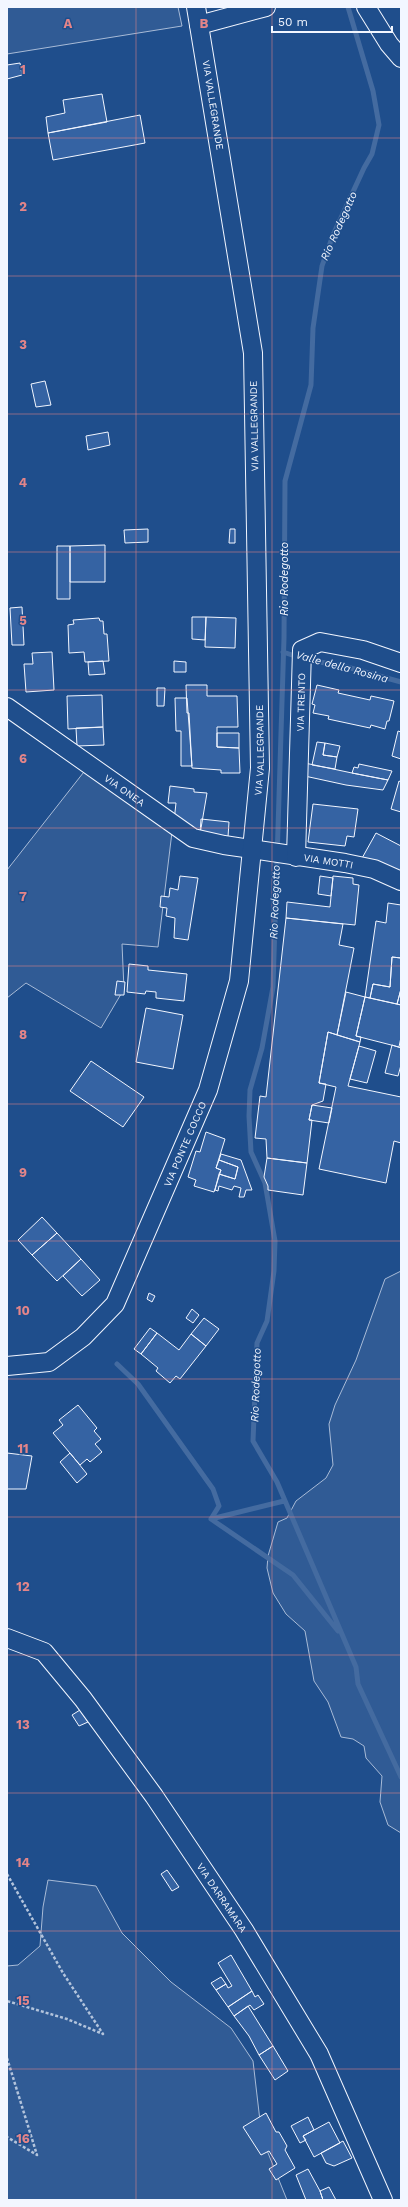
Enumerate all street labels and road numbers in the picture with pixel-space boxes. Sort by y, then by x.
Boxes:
street label: VIA VALLEGRANDE [200,59,226,151]
street label: VIA VALLEGRANDE [248,381,260,471]
street label: VIA TRENTO [294,673,307,731]
street label: VIA VALLEGRANDE [252,705,266,796]
street label: VIA ONEA [102,772,147,808]
street label: VIA MOTTI [303,851,354,870]
street label: VIA PONTE COCCO [161,1100,208,1188]
street label: VIA DARRAMARA [195,1861,249,1934]

